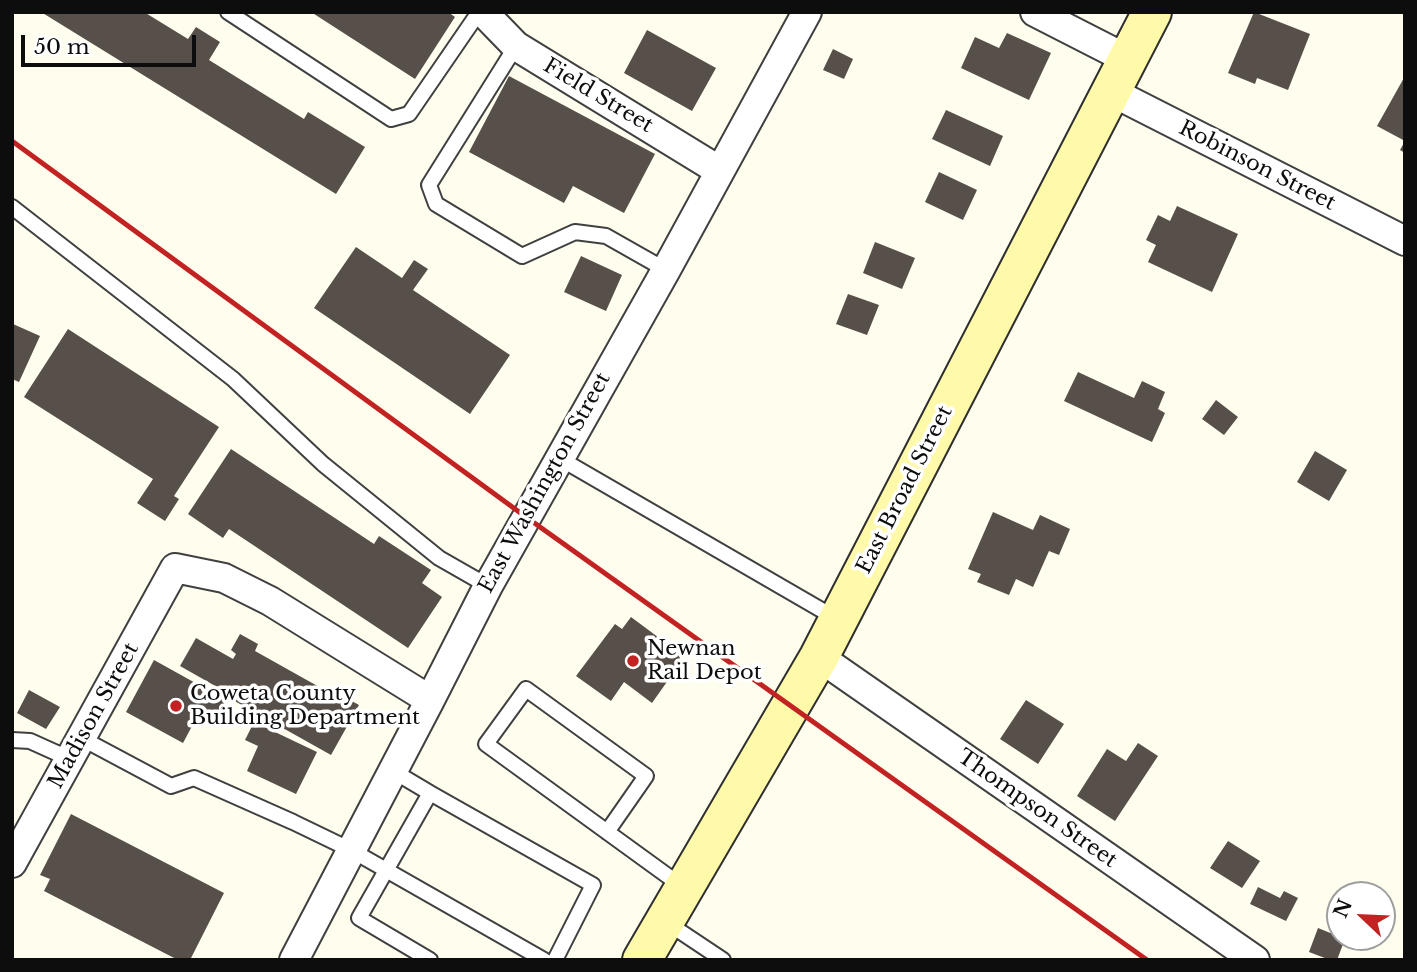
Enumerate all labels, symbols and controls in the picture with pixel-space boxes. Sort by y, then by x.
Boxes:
scale bar [24,21,200,65]
text: 50 m [34,34,89,60]
street label: Field Street [539,53,657,139]
street label: Robinson Street [1174,116,1340,216]
street label: East Washington Street [474,368,616,598]
street label: East Broad Street [852,402,958,578]
place label: Newnan Rail Depot [647,636,762,686]
street label: Madison Street [44,639,144,793]
marker: Newnan Rail Depot [625,653,641,669]
place label: Coweta County Building Department [190,681,420,731]
marker: Coweta County Building Department [168,698,184,714]
street label: Thompson Street [952,745,1122,873]
north arrow [1326,881,1396,951]
text: N [1329,896,1357,921]

